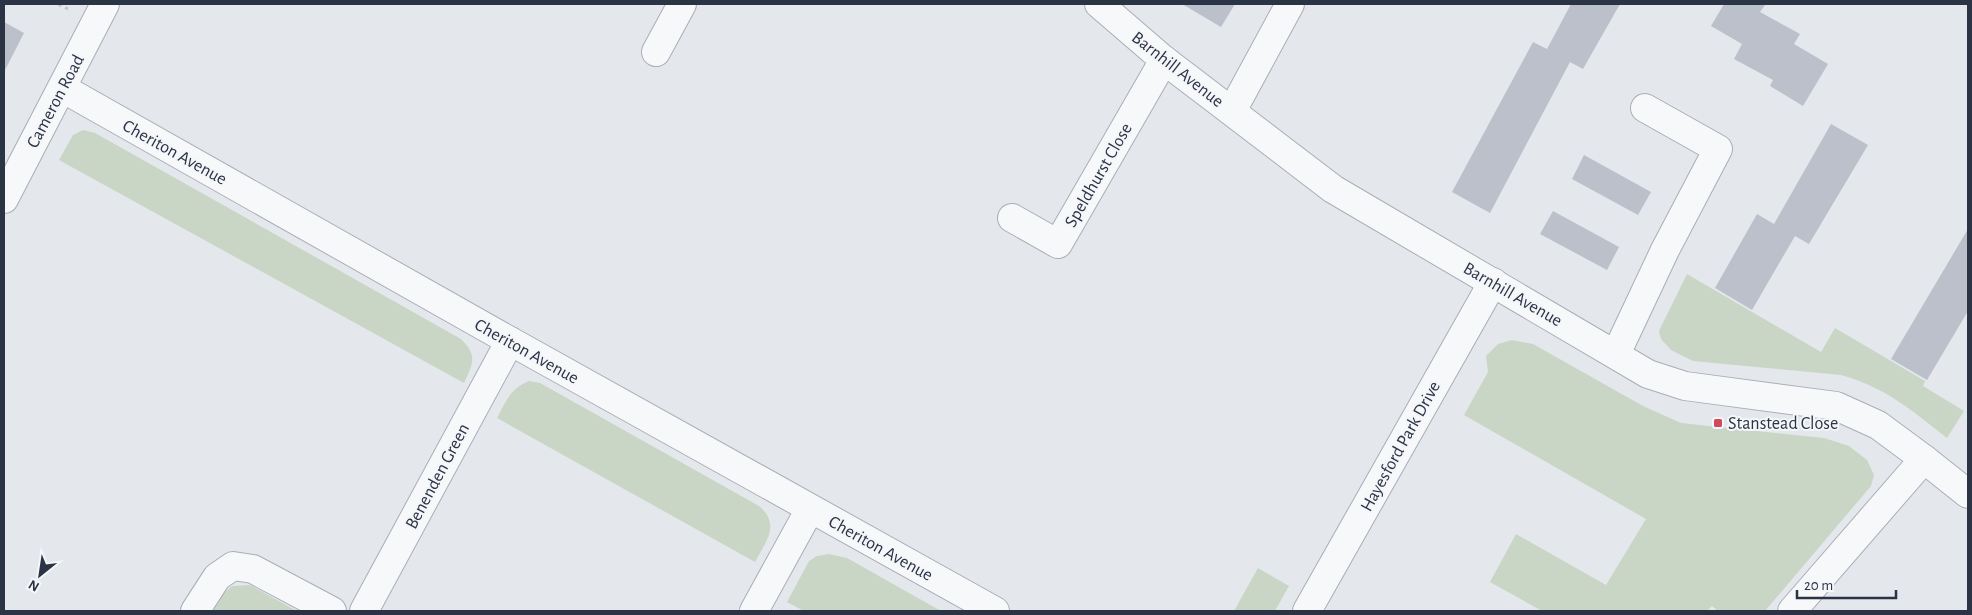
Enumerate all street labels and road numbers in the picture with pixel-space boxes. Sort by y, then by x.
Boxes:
street label: Barnhill Avenue [1128,29,1227,111]
street label: Cameron Road [24,52,88,151]
street label: Cheriton Avenue [119,117,230,189]
street label: Speldhurst Close [1062,120,1136,231]
street label: Barnhill Avenue [1460,259,1565,330]
street label: Cheriton Avenue [471,316,582,388]
street label: Hayesford Park Drive [1358,378,1444,515]
street label: Benenden Green [403,421,473,532]
street label: Cheriton Avenue [825,513,936,585]

